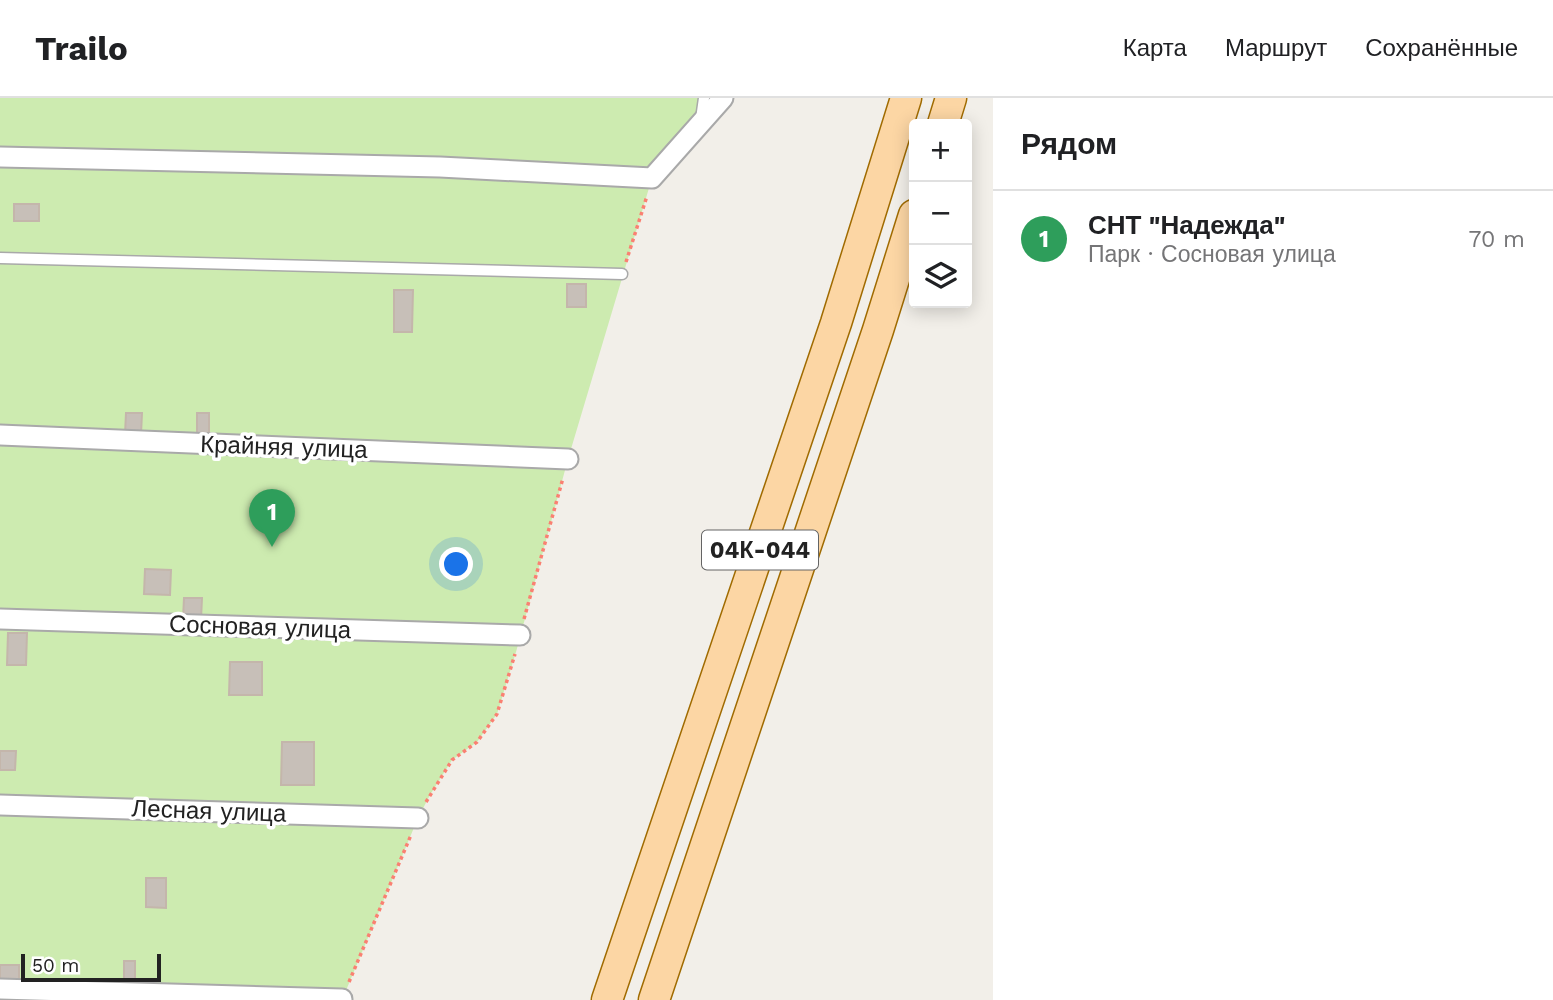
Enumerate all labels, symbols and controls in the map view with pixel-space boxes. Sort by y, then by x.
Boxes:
text: Trailo [35,29,128,68]
text: Карта [1123,34,1187,62]
text: Маршрут [1225,34,1327,62]
text: Сохранённые [1365,34,1518,62]
map controls [909,119,972,308]
button: + [909,119,972,182]
text: Рядом [1021,126,1117,161]
button: − [909,182,972,245]
text: СНТ "Надежда" [1088,210,1285,240]
text: 1 [1039,226,1049,253]
text: 70 m [1468,226,1525,253]
text: Парк · Сосновая улица [1088,241,1336,268]
button: layers [909,245,972,308]
street label: Крайняя улица [200,430,369,464]
pin: 1 [249,489,295,547]
road number: 04К-044 [702,530,818,570]
your location [439,547,473,581]
street label: Сосновая улица [168,610,352,644]
street label: Лесная улица [131,794,288,828]
scale bar [21,951,161,983]
text: 50 m [32,954,79,977]

